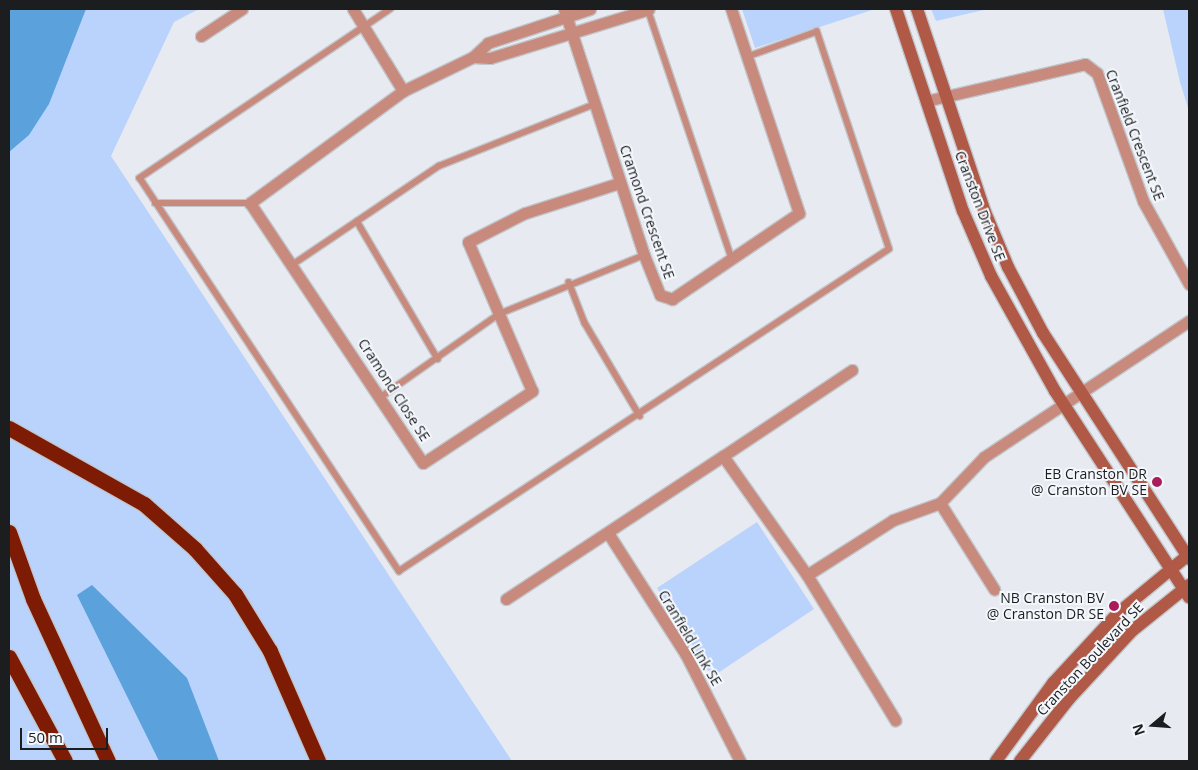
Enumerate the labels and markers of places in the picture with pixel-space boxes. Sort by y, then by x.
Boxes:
place label: EB Cranston DR @ Cranston BV SE [1031,466,1147,498]
marker: EB Cranston DR @ Cranston BV SE [1151,476,1163,488]
place label: NB Cranston BV @ Cranston DR SE [987,590,1104,622]
marker: NB Cranston BV @ Cranston DR SE [1108,600,1120,612]

